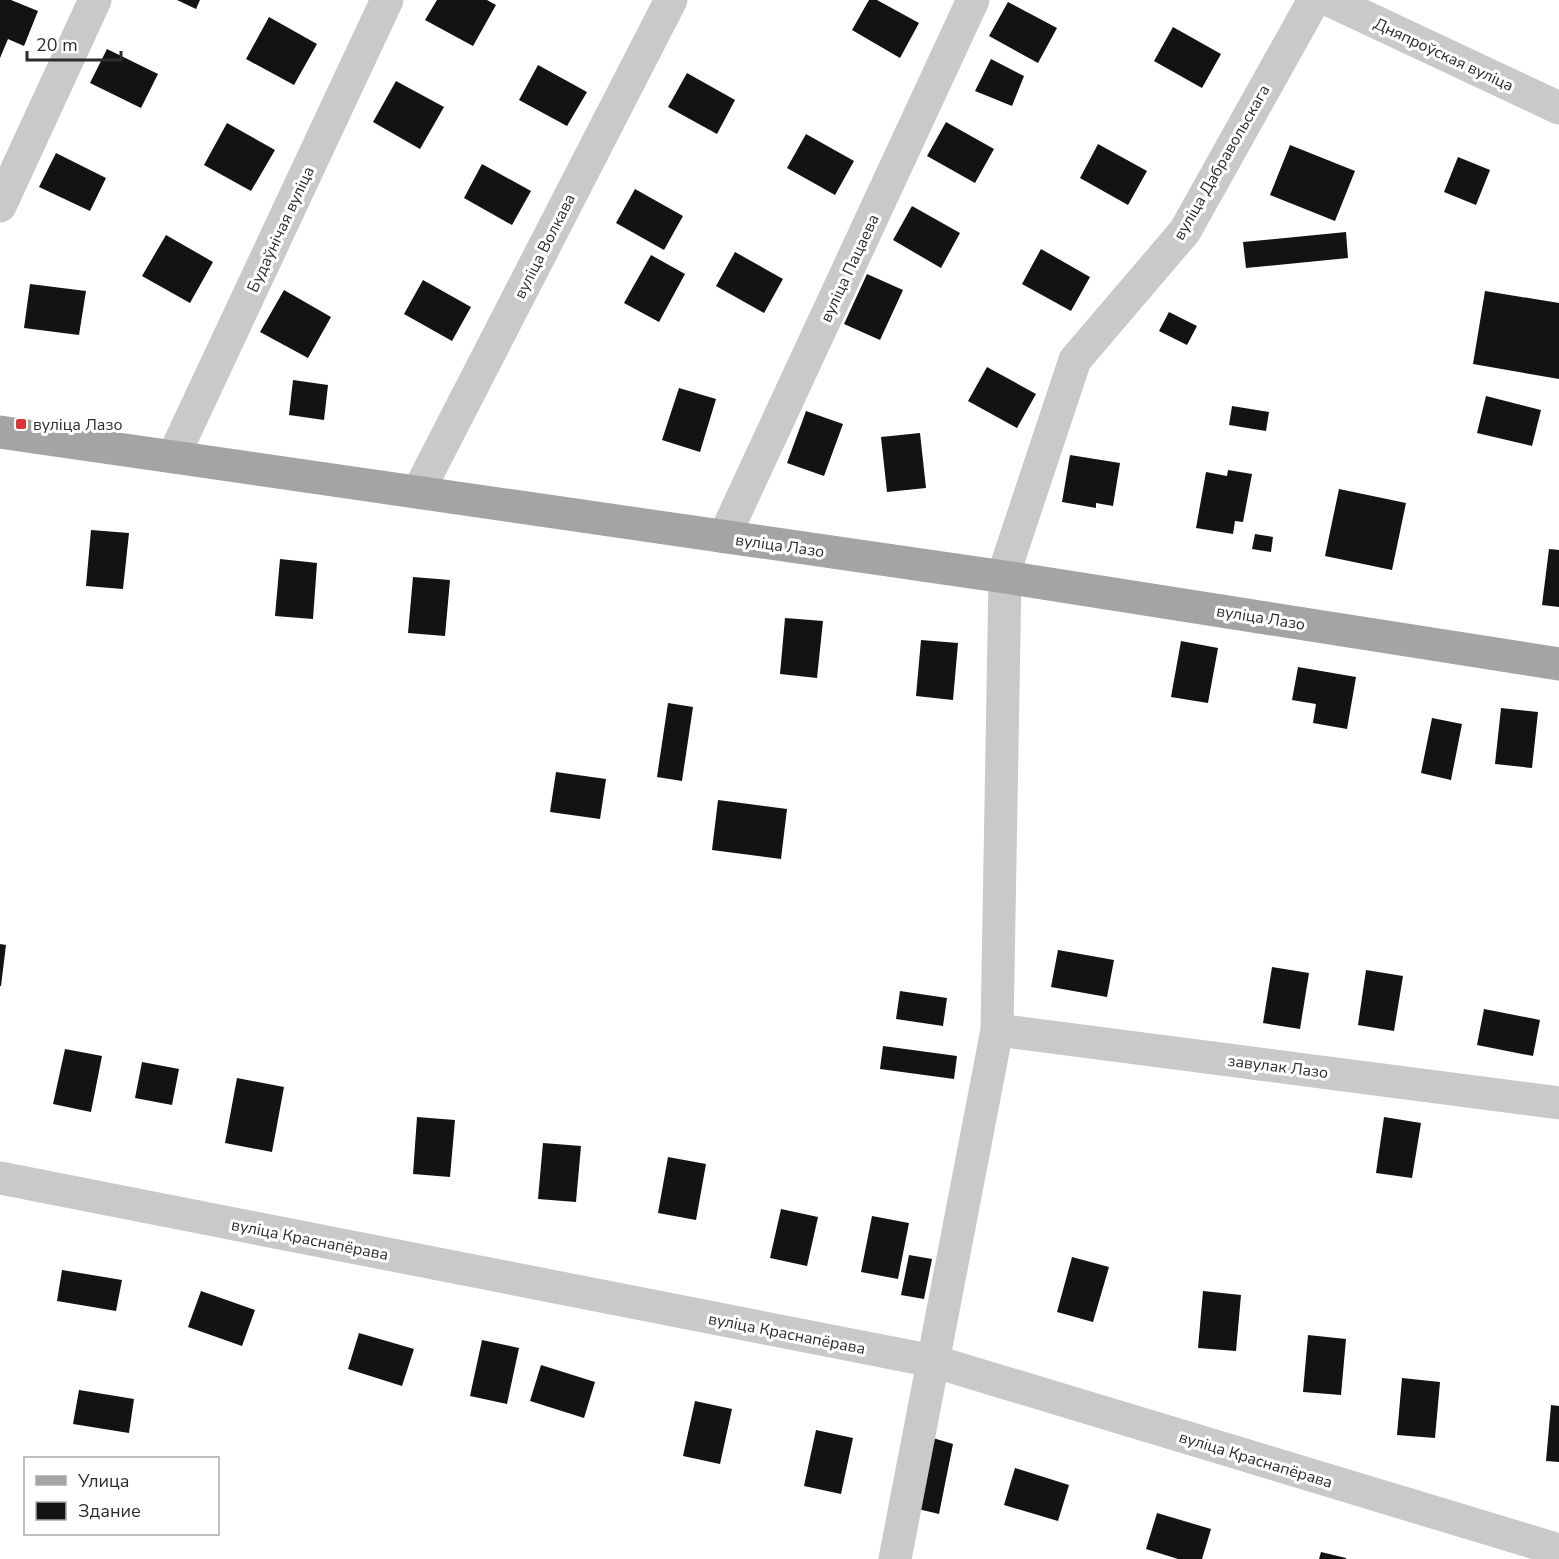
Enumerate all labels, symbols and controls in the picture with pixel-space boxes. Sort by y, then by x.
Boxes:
street label: Дняпроўская вуліца [1370,13,1517,97]
scale bar [27,24,122,62]
text: 20 m [36,33,78,57]
street label: вуліца Дабравольскага [1168,81,1275,244]
street label: Будаўнічая вуліца [242,163,320,296]
street label: вуліца Волкава [509,190,581,303]
street label: вуліца Пацаева [815,211,885,326]
place label: вуліца Лазо [33,414,123,436]
marker: вуліца Лазо [14,417,28,431]
street label: вуліца Лазо [734,529,826,563]
street label: вуліца Лазо [1215,600,1307,636]
street label: завулак Лазо [1226,1050,1329,1084]
street label: вуліца Краснапёрава [229,1214,390,1266]
street label: вуліца Краснапёрава [706,1308,867,1360]
street label: вуліца Краснапёрава [1176,1426,1335,1494]
legend [24,1457,219,1535]
text: Улица [77,1469,129,1493]
text: Здание [78,1499,141,1523]

